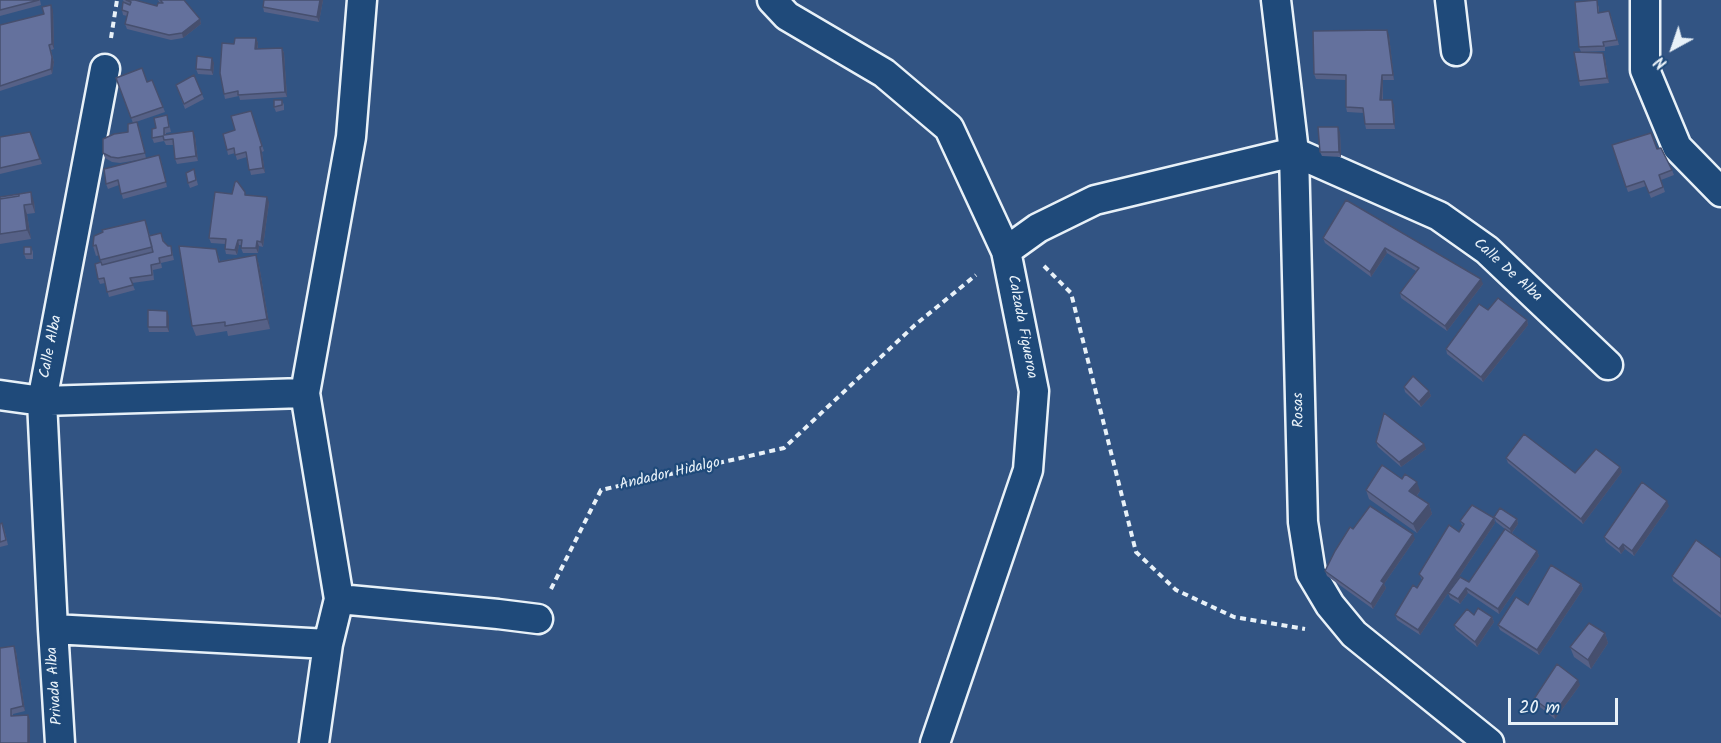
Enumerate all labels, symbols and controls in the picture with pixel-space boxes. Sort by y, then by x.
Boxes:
north arrow [1643,18,1703,78]
text: N [1649,49,1673,75]
street label: Calle De Alba [1469,235,1545,307]
street label: Calzada Figueroa [1002,274,1040,380]
street label: Calle Alba [37,314,67,380]
street label: Rosas [1291,392,1309,428]
street label: Andador Hidalgo [618,455,722,495]
street label: Privada Alba [44,646,68,726]
scale bar [1511,686,1620,724]
text: 20 m [1519,694,1560,723]

